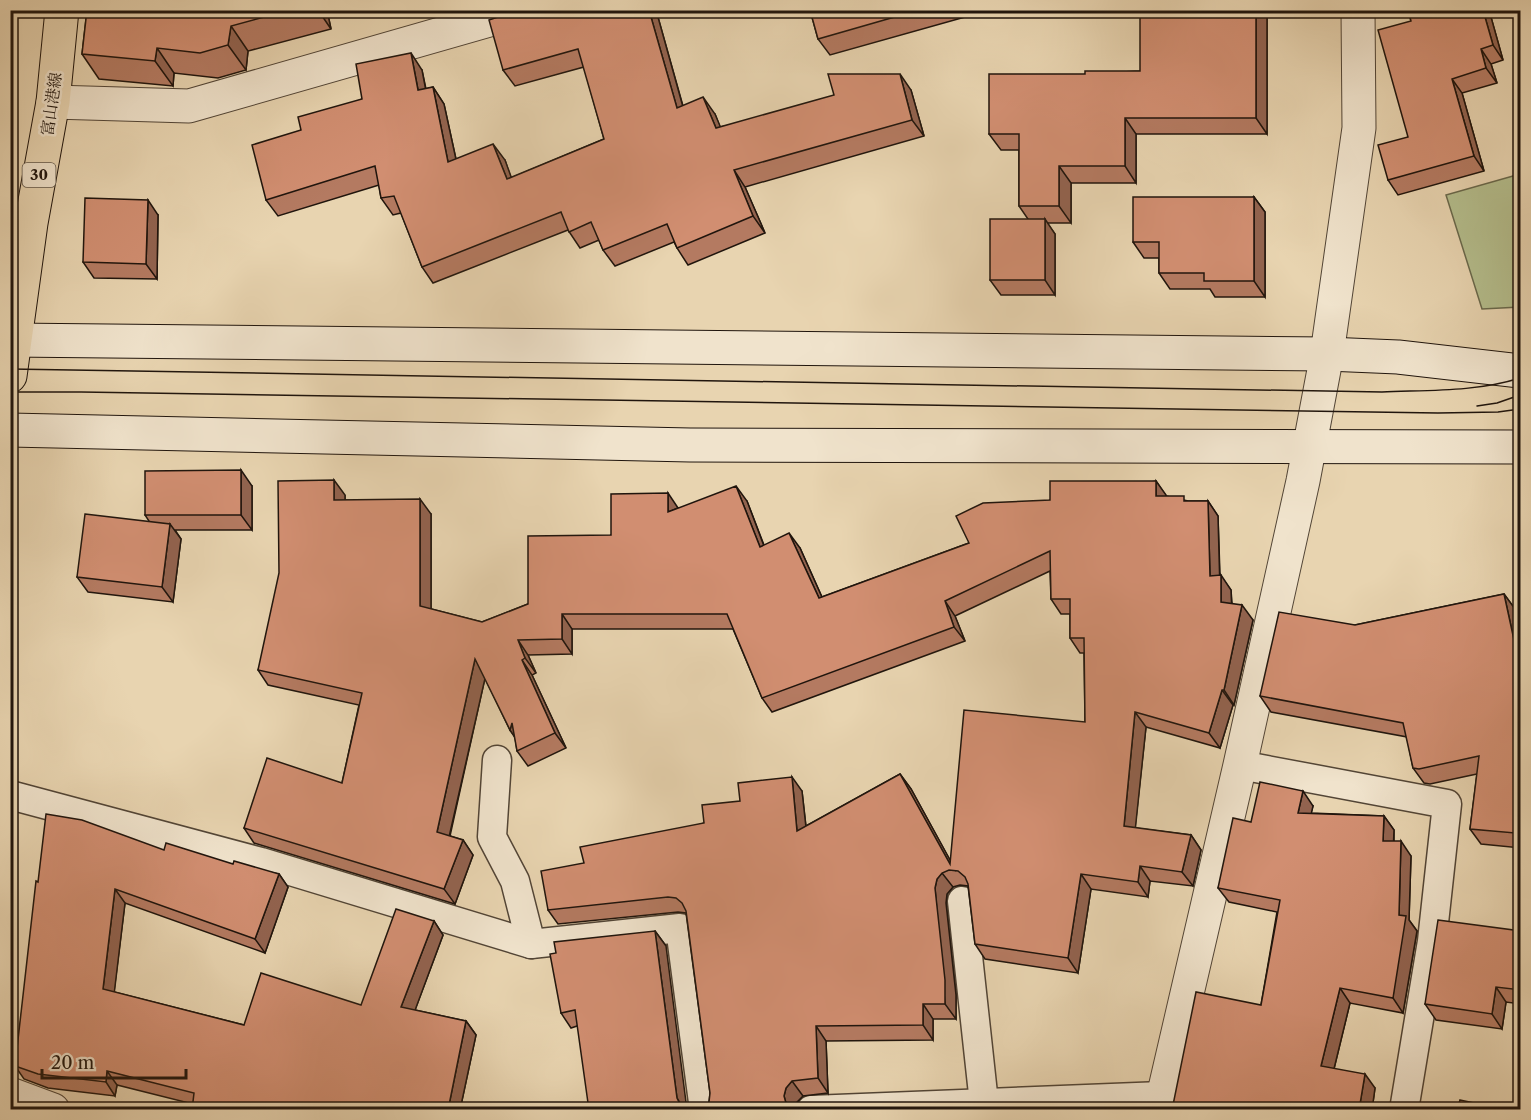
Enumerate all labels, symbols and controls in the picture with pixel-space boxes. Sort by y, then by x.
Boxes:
street label: 富山港線 [37,71,65,137]
road number: 30 [22,163,56,187]
scale bar [42,1042,186,1080]
text: 20 m [51,1052,95,1074]

